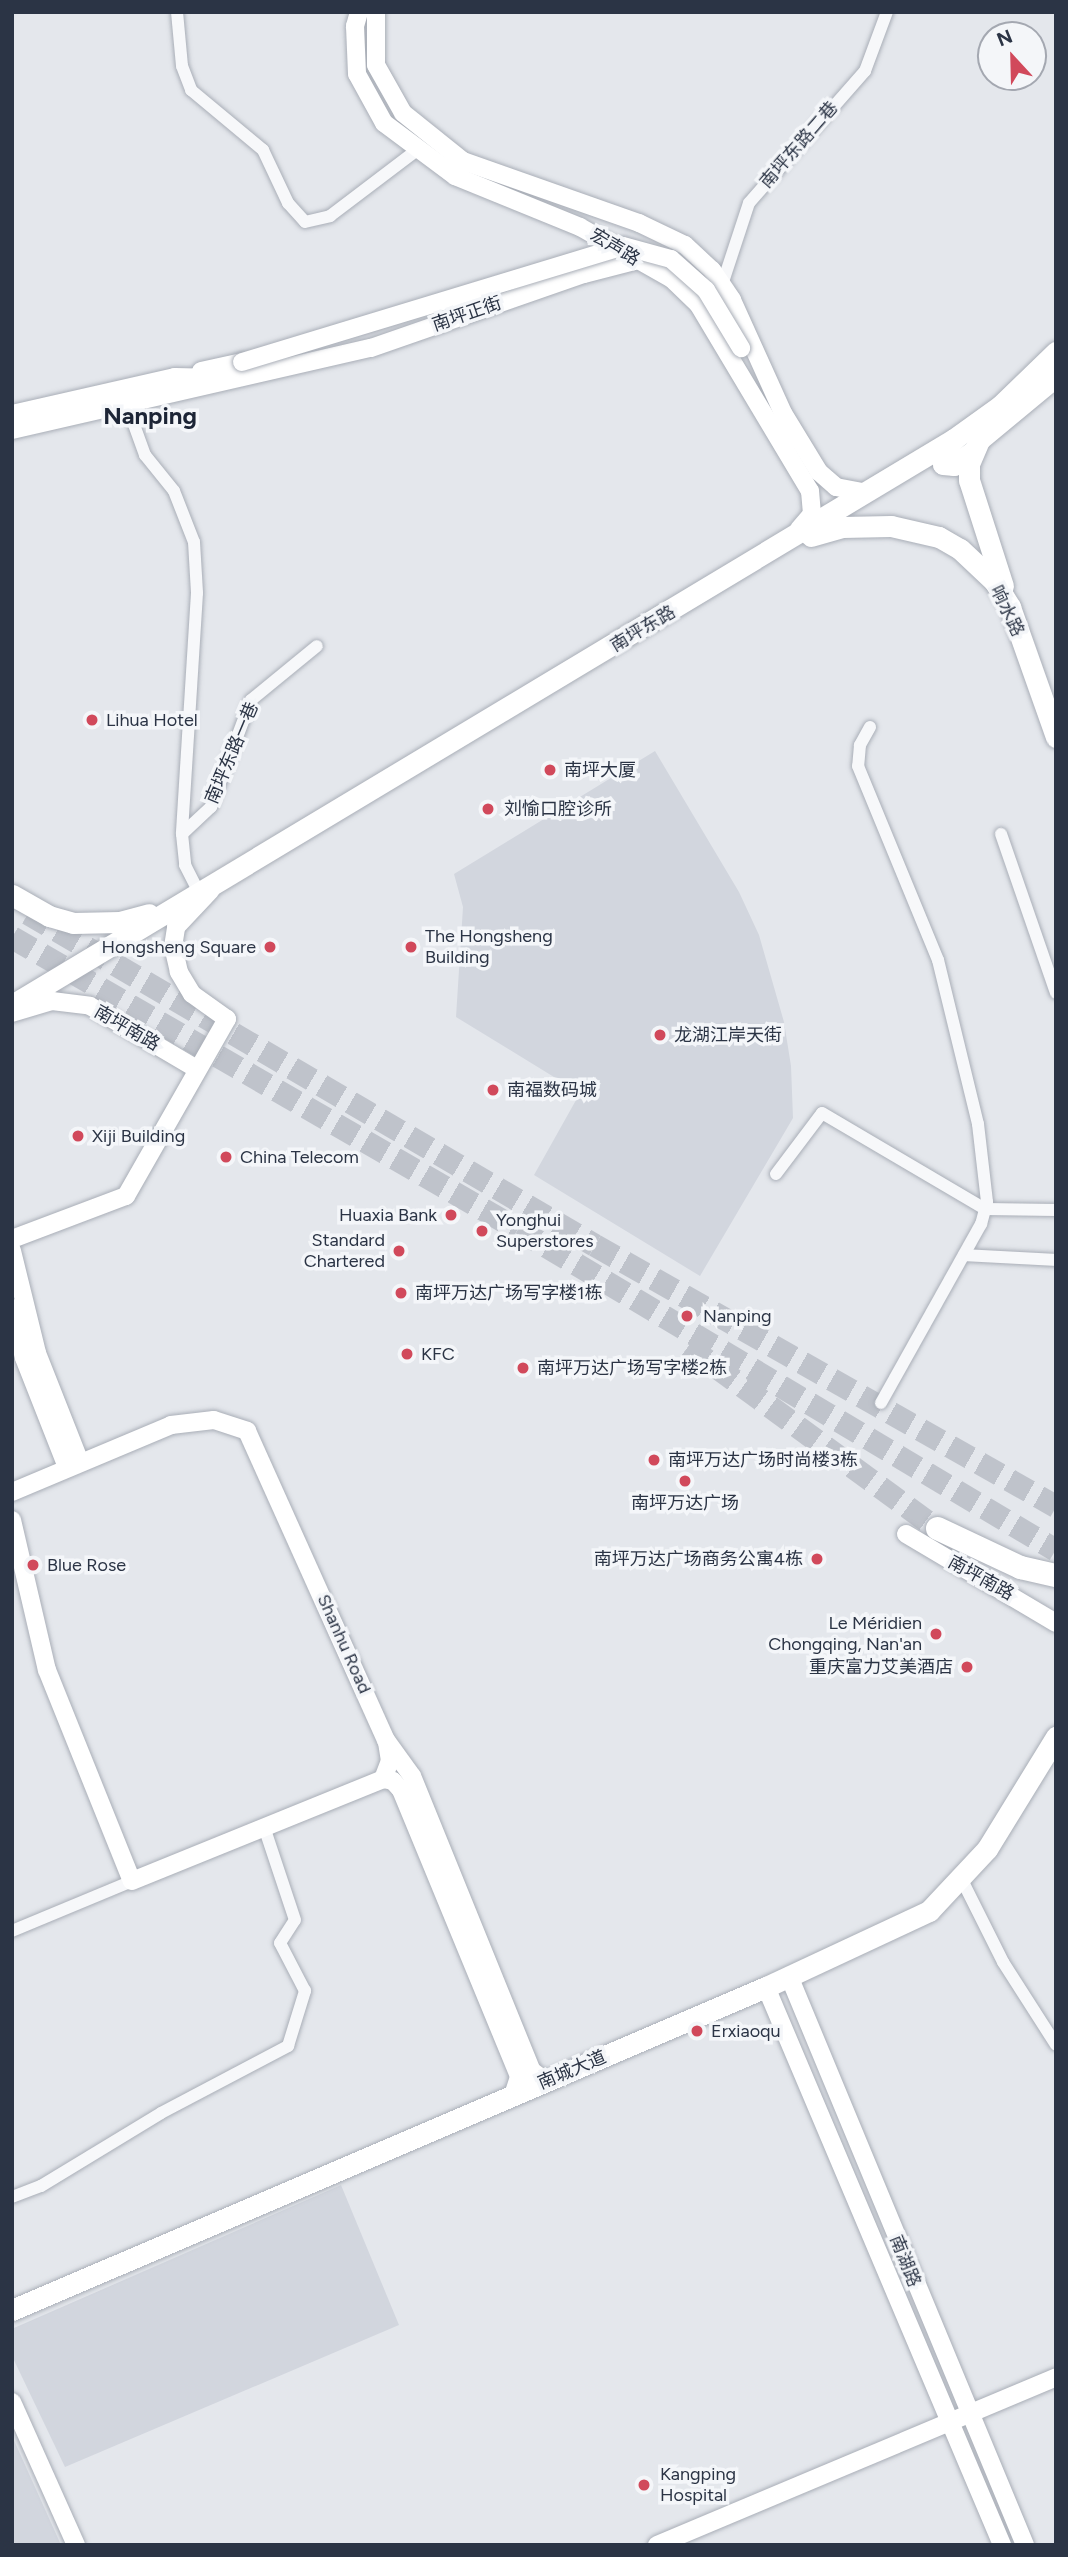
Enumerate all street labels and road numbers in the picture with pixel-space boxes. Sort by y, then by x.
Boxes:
street label: 南坪东路二巷 [755,97,843,193]
street label: 宏声路 [586,224,644,270]
street label: 南坪正街 [429,292,505,336]
street label: 响水路 [985,582,1029,640]
street label: 南坪东路 [607,601,679,657]
street label: 南坪东路一巷 [201,699,263,807]
street label: 南坪南路 [90,1001,164,1055]
street label: 南坪南路 [944,1551,1018,1605]
street label: Shanhu Road [313,1591,375,1697]
street label: 南城大道 [535,2046,609,2094]
street label: 南湖路 [885,2232,925,2290]

